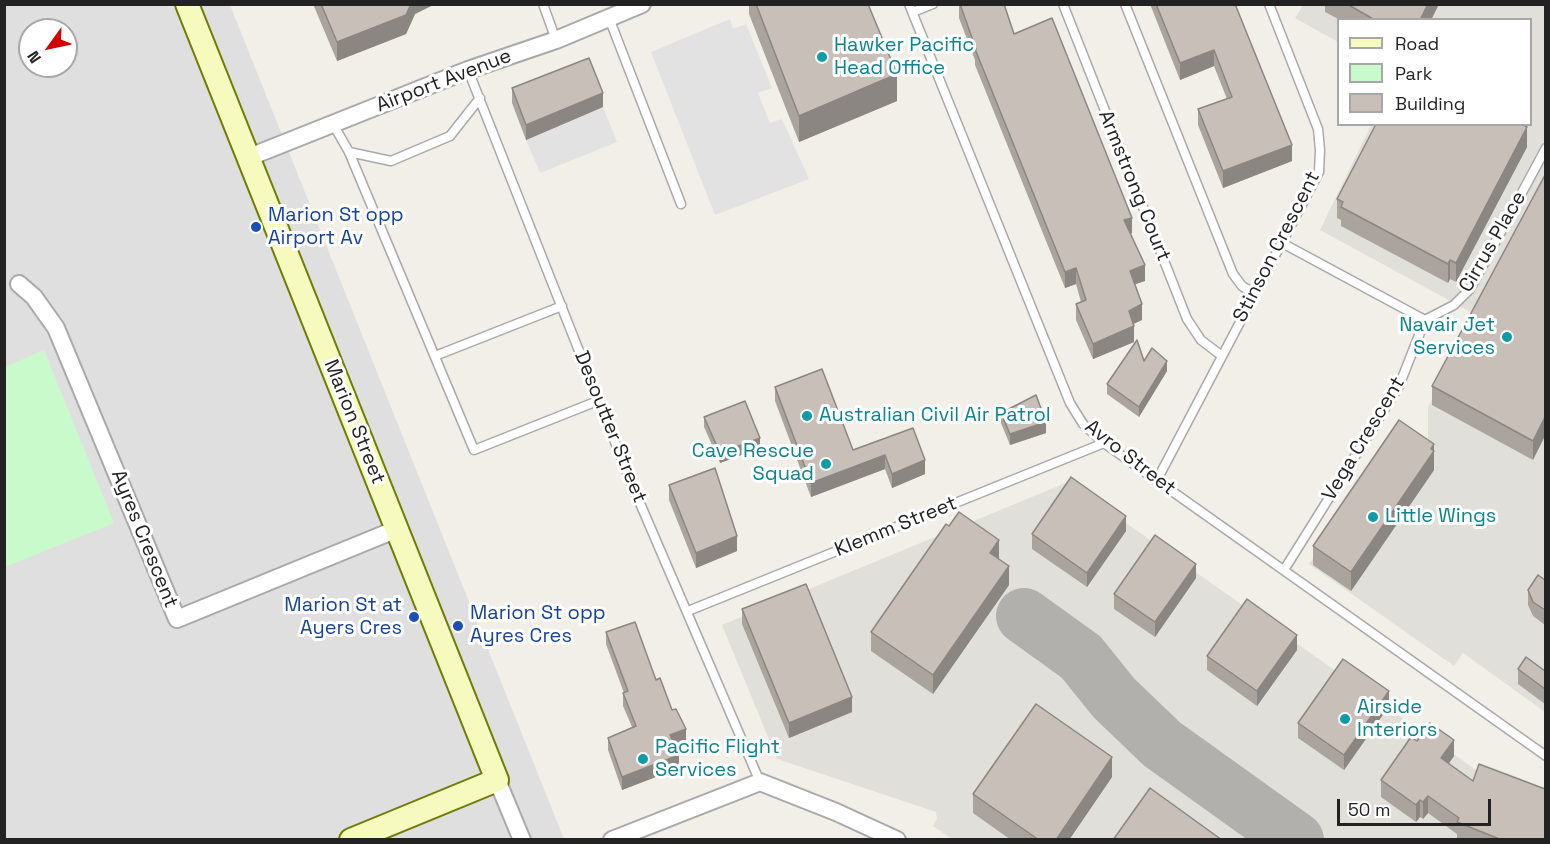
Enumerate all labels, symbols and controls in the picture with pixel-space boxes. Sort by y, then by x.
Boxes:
north arrow [18,18,78,78]
legend [1337,18,1532,126]
text: Road [1395,32,1439,55]
place label: Hawker Pacific Head Office [834,34,974,81]
street label: Airport Avenue [373,44,515,118]
text: N [22,47,46,67]
marker: Hawker Pacific Head Office [815,50,829,64]
text: Park [1395,62,1432,85]
text: Building [1395,92,1465,115]
street label: Armstrong Court [1093,107,1175,265]
street label: Stinson Crescent [1229,167,1325,327]
street label: Cirrus Place [1454,187,1532,297]
place label: Marion St opp Airport Av [268,204,404,251]
marker: Marion St opp Airport Av [249,220,263,234]
place label: Navair Jet Services [1399,314,1495,361]
marker: Navair Jet Services [1500,330,1514,344]
street label: Desoutter Street [569,348,651,506]
street label: Marion Street [318,356,390,488]
street label: Vega Crescent [1318,373,1410,505]
place label: Australian Civil Air Patrol [819,404,1051,428]
marker: Australian Civil Air Patrol [800,409,814,423]
street label: Avro Street [1080,415,1180,501]
place label: Cave Rescue Squad [692,440,814,487]
marker: Cave Rescue Squad [819,457,833,471]
street label: Ayres Crescent [105,466,183,612]
street label: Klemm Street [831,492,961,562]
place label: Little Wings [1385,505,1496,529]
marker: Little Wings [1366,510,1380,524]
place label: Marion St at Ayers Cres [284,594,402,641]
place label: Marion St opp Ayres Cres [470,602,606,649]
marker: Marion St at Ayers Cres [407,610,421,624]
marker: Marion St opp Ayres Cres [451,619,465,633]
place label: Airside Interiors [1357,696,1437,743]
marker: Airside Interiors [1338,712,1352,726]
place label: Pacific Flight Services [655,736,780,783]
marker: Pacific Flight Services [636,752,650,766]
scale bar [1340,787,1494,825]
text: 50 m [1348,798,1390,821]

